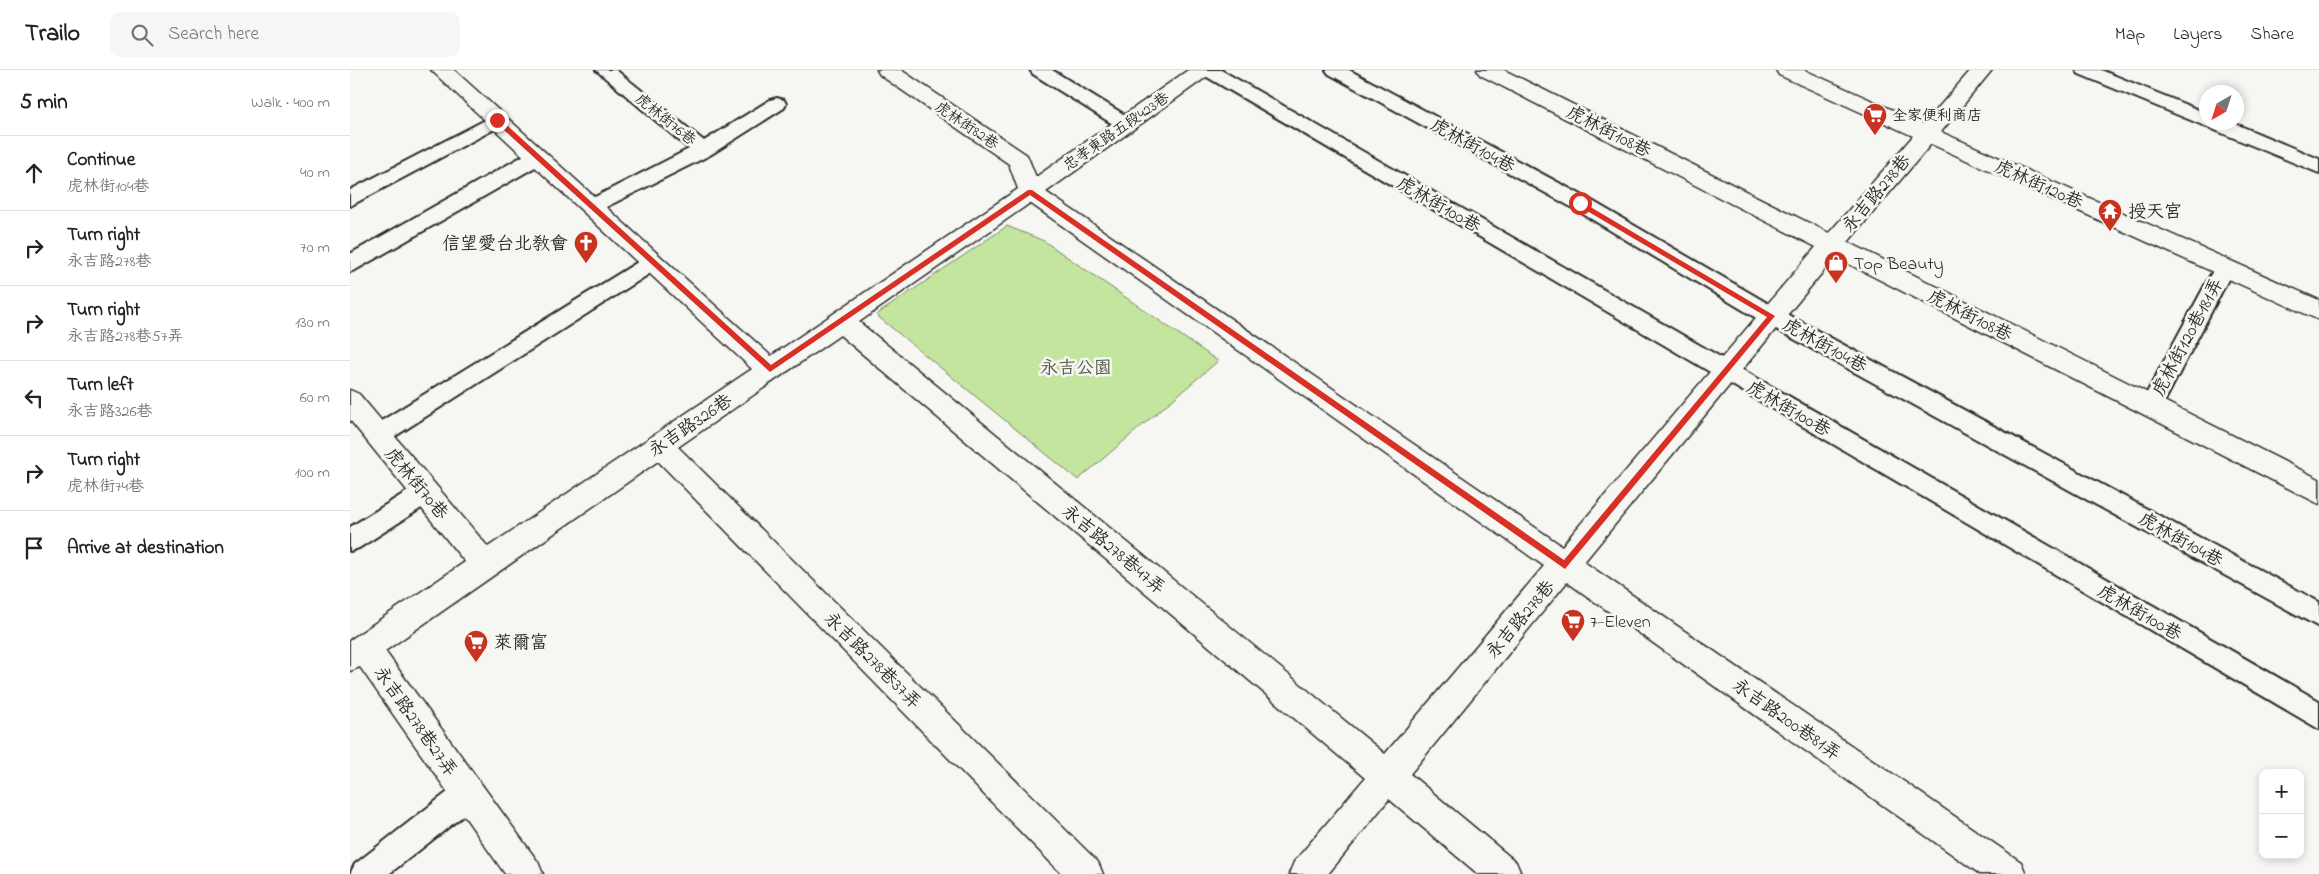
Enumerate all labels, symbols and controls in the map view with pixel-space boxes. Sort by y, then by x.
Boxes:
search box [110,12,460,57]
text: Trailo [25,17,80,52]
icon: search [128,21,156,49]
text: Search here [168,21,259,48]
text: Map [2115,22,2145,48]
text: Layers [2173,22,2223,48]
text: Share [2251,22,2294,48]
north arrow [2199,85,2244,130]
street label: 忠孝東路五段423巷 [1059,87,1174,177]
text: 5 min [20,88,68,118]
street label: 虎林街76巷 [630,88,701,151]
text: Walk · 400 m [251,91,330,115]
street label: 虎林街82巷 [930,96,1003,155]
street label: 虎林街108巷 [1561,100,1655,165]
supermarket icon: 全家便利商店 [1862,102,1888,136]
place label: 全家便利商店 [1892,105,1982,127]
route end [486,109,509,132]
street label: 虎林街104巷 [1425,113,1519,181]
text: Continue [67,147,135,174]
street label: 永吉路278巷 [1837,149,1918,239]
street label: 虎林街120巷 [1990,155,2087,217]
icon: ahead [20,159,48,187]
text: 40 m [300,161,330,185]
street label: 虎林街100巷 [1391,171,1485,240]
text: 虎林街104巷 [67,175,150,199]
route start [1569,192,1592,215]
temple icon: 授天宮 [2097,198,2123,232]
place label: 授天宮 [2128,200,2182,226]
text: Turn right [67,222,140,249]
church icon: 信望愛台北教會 [573,230,599,264]
place label: 信望愛台北教會 [442,232,568,258]
icon: right [20,234,48,262]
text: 70 m [300,236,330,260]
text: 永吉路278巷 [67,250,152,274]
shop icon: Top Beauty [1823,250,1849,284]
place label: Top Beauty [1854,252,1943,278]
street label: 虎林街120巷181弄 [2147,274,2231,402]
street label: 虎林街108巷 [1922,284,2016,349]
text: Turn right [67,297,140,324]
icon: right [20,309,48,337]
text: 130 m [295,311,330,335]
street label: 虎林街104巷 [1777,313,1871,381]
text: 永吉路278巷57弄 [67,325,183,349]
park label: 永吉公園 [1040,356,1112,382]
text: Turn left [67,372,134,399]
street label: 虎林街100巷 [1741,375,1835,444]
icon: left [20,384,48,412]
text: 60 m [300,386,330,410]
street label: 永吉路326巷 [644,389,738,464]
text: 永吉路326巷 [67,400,153,424]
street label: 虎林街70巷 [377,443,453,526]
text: Turn right [67,447,140,474]
icon: right [20,459,48,487]
text: 100 m [295,461,330,485]
text: 虎林街74巷 [67,475,144,499]
street label: 永吉路278巷47弄 [1055,499,1170,602]
street label: 虎林街104巷 [2133,507,2227,575]
icon: arrive [20,534,48,562]
text: Arrive at destination [67,535,224,562]
street label: 永吉路278巷 [1481,575,1562,665]
street label: 虎林街100巷 [2092,579,2186,648]
street label: 永吉路278巷37弄 [817,607,926,716]
supermarket icon: 7-Eleven [1560,608,1586,642]
place label: 7-Eleven [1590,610,1651,636]
supermarket icon: 萊爾富 [463,629,489,663]
place label: 萊爾富 [494,631,548,657]
street label: 永吉路278巷27弄 [367,662,462,783]
street label: 永吉路200巷81弄 [1726,674,1845,768]
map controls [2259,769,2304,859]
button: + [2259,769,2304,814]
button: − [2259,814,2304,859]

